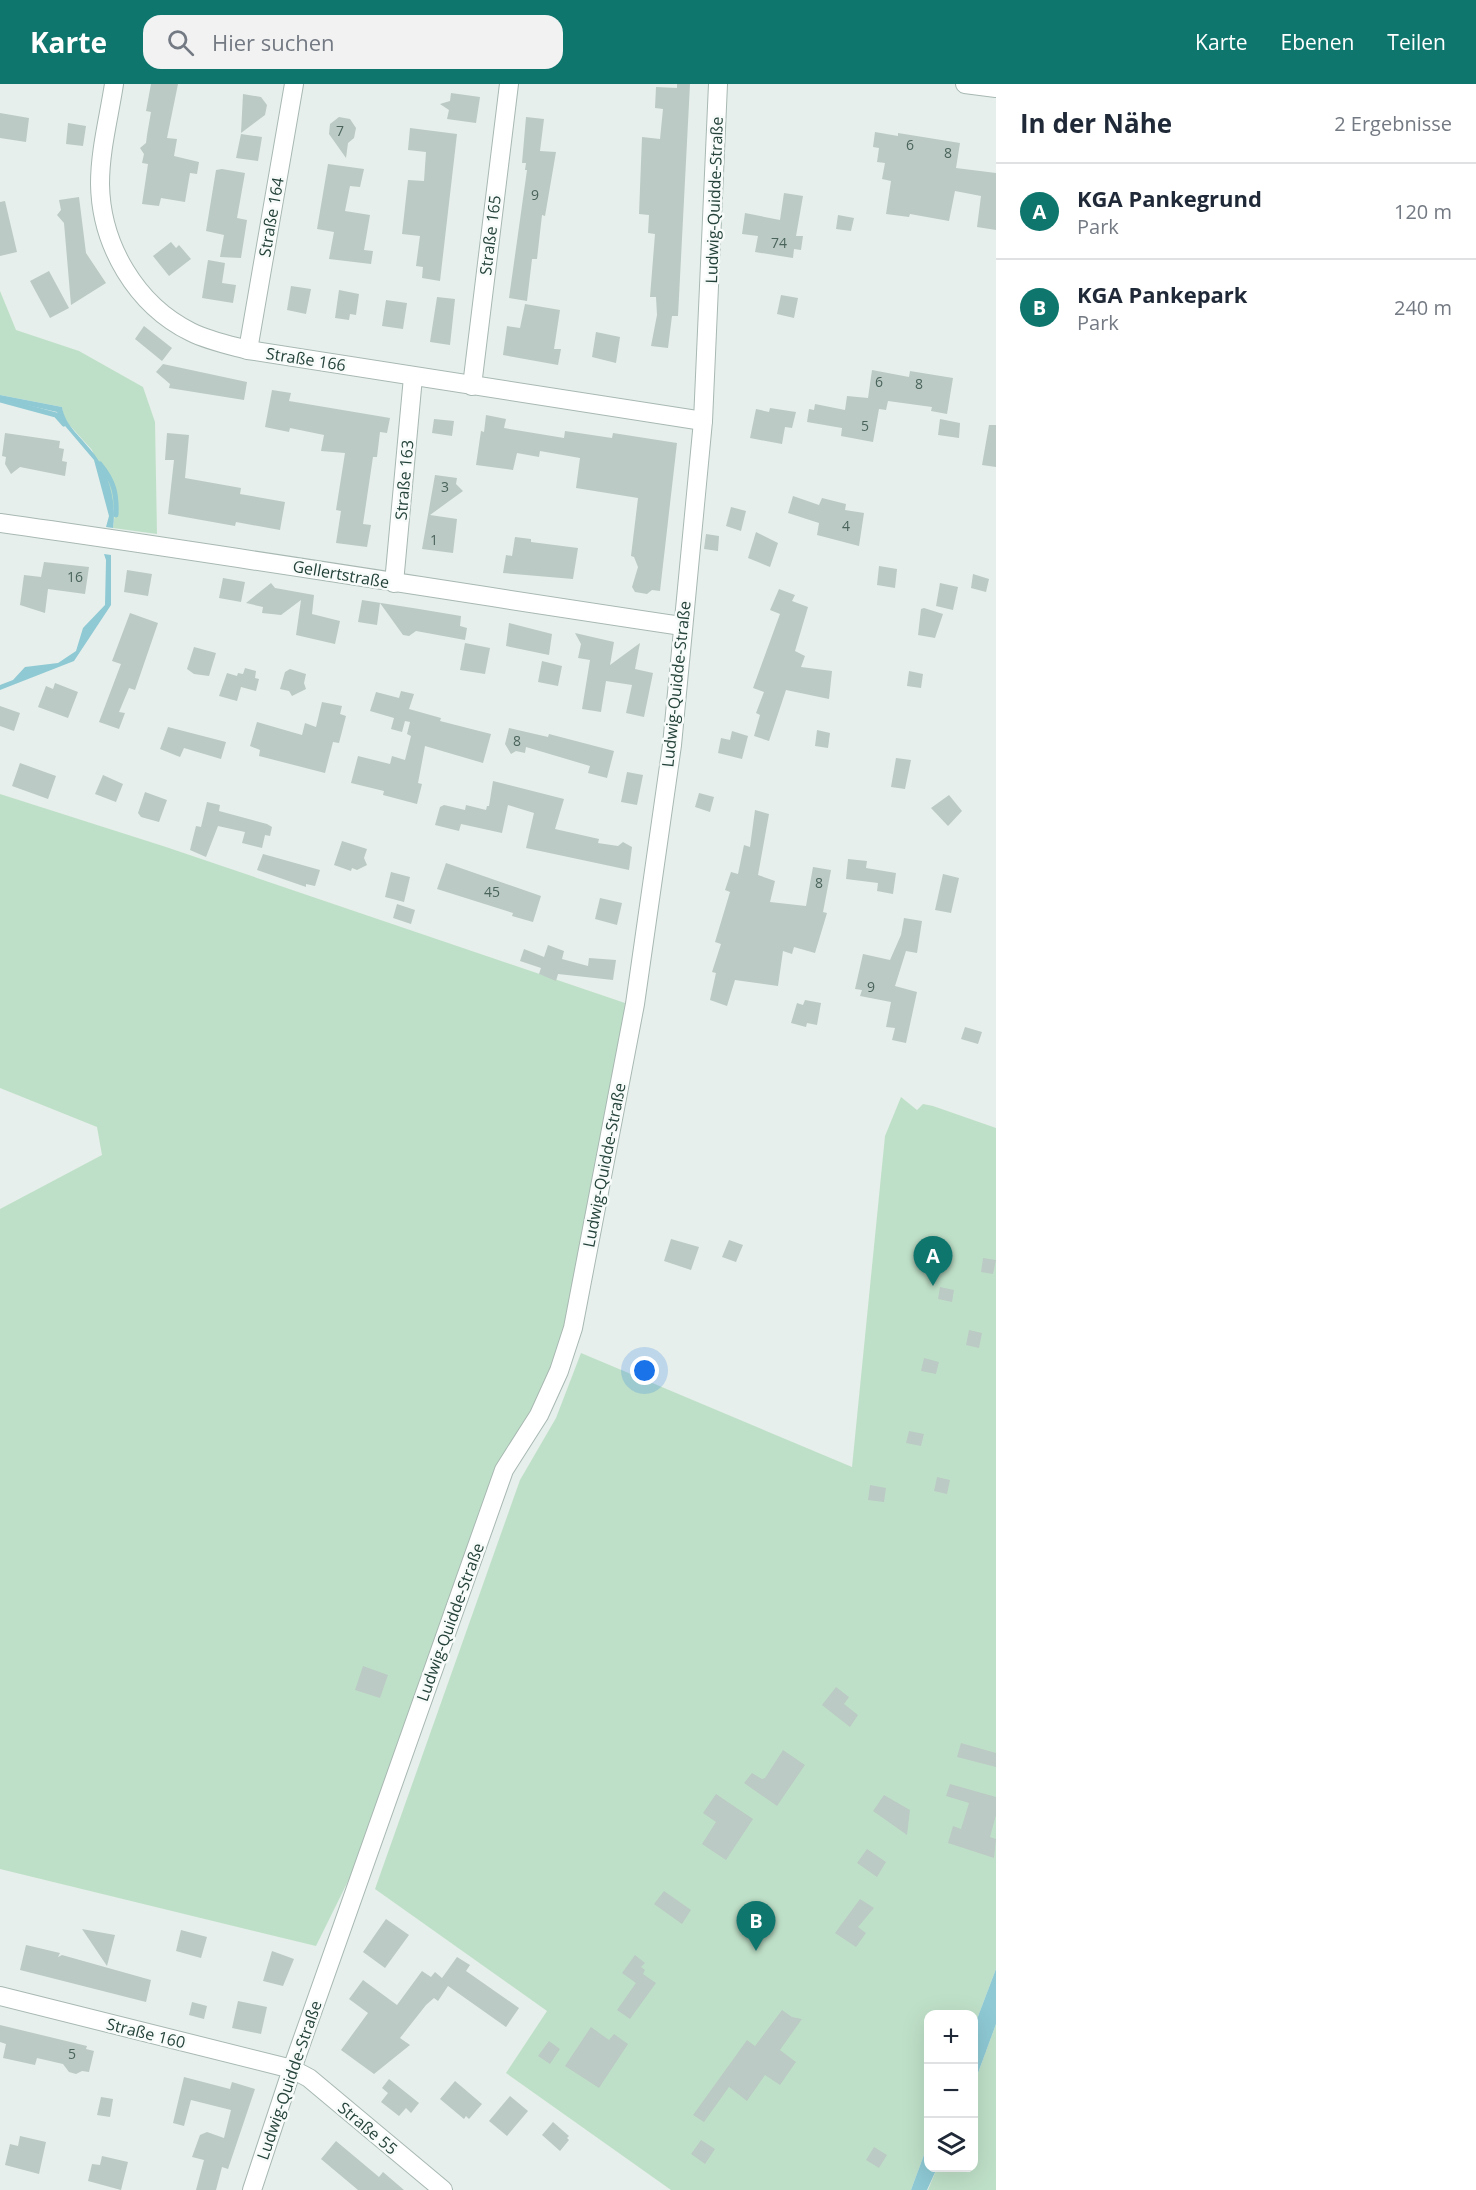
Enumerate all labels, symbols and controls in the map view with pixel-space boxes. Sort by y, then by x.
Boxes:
search box [143,15,563,69]
text: Karte [30,23,107,61]
icon: search [164,26,197,59]
text: Hier suchen [212,27,335,57]
text: Karte [1195,28,1248,56]
text: Ebenen [1281,28,1354,56]
text: Teilen [1387,28,1446,56]
text: In der Nähe [1020,105,1172,141]
text: 2 Ergebnisse [1334,110,1452,137]
street label: Ludwig-Quidde-Straße [700,116,728,284]
house number: 7 [336,121,344,140]
house number: 6 [906,135,914,154]
house number: 8 [944,143,952,162]
street label: Straße 164 [253,175,289,259]
text: KGA Pankegrund [1077,183,1262,213]
house number: 9 [531,185,539,204]
street label: Straße 165 [474,194,506,276]
text: A [1033,198,1046,225]
text: 120 m [1394,198,1452,225]
text: Park [1077,213,1119,240]
house number: 74 [771,233,787,252]
text: KGA Pankepark [1077,279,1247,309]
text: B [1033,294,1046,321]
text: 240 m [1394,294,1452,321]
text: Park [1077,309,1119,336]
street label: Straße 166 [265,342,347,376]
house number: 6 [875,372,883,391]
house number: 8 [915,374,923,393]
house number: 5 [861,416,869,435]
street label: Straße 163 [390,439,418,521]
house number: 3 [441,477,449,496]
house number: 4 [842,516,850,535]
house number: 1 [430,530,438,549]
street label: Gellertstraße [291,555,391,593]
house number: 16 [67,567,83,586]
street label: Ludwig-Quidde-Straße [656,600,696,768]
house number: 8 [513,731,521,750]
house number: 8 [815,873,823,892]
house number: 45 [484,882,500,901]
house number: 9 [867,977,875,996]
street label: Ludwig-Quidde-Straße [577,1081,631,1249]
pin: A [914,1236,952,1286]
your location [630,1356,659,1385]
street label: Ludwig-Quidde-Straße [411,1540,489,1704]
pin: B [736,1902,776,1951]
street label: Ludwig-Quidde-Straße [251,1997,327,2163]
map controls [924,2010,978,2172]
button: + [924,2010,978,2064]
street label: Straße 160 [104,2013,188,2053]
house number: 5 [68,2044,76,2063]
button: − [924,2064,978,2118]
street label: Straße 55 [334,2097,402,2159]
button: layers [924,2118,978,2172]

